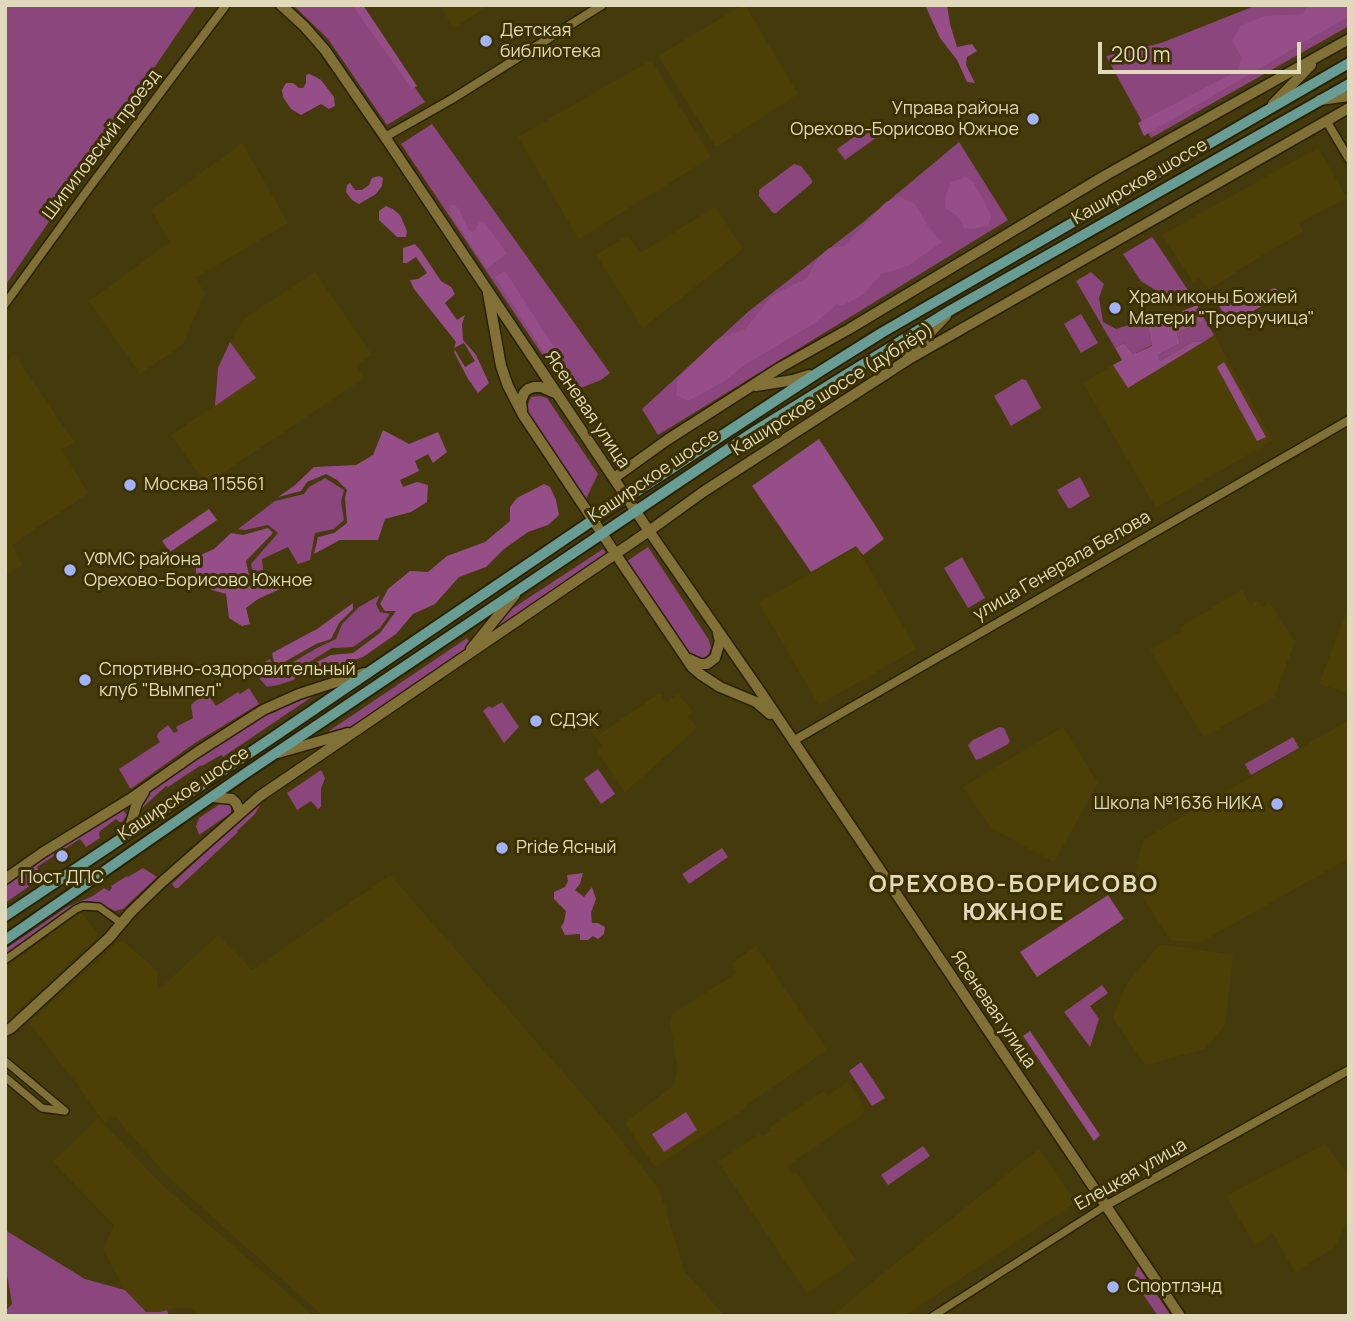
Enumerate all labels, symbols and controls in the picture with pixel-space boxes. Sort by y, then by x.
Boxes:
place label: Детская библиотека [500,20,601,62]
scale bar [1102,28,1305,72]
marker: Детская библиотека [478,33,494,49]
text: 200 m [1111,40,1171,68]
street label: Шипиловский проезд [39,66,165,224]
place label: Управа района Орехово-Борисово Южное [790,98,1019,140]
marker: Управа района Орехово-Борисово Южное [1025,111,1041,127]
street label: Каширское шоссе [1068,134,1212,230]
place label: Храм иконы Божией Матери "Троeручица" [1129,287,1315,330]
marker: Храм иконы Божией Матери "Троeручица" [1107,300,1123,316]
street label: Каширское шоссе (дублёр) [728,319,938,461]
street label: Ясеневая улица [540,347,634,473]
street label: Каширское шоссе [584,424,724,528]
place label: Москва 115561 [144,474,265,496]
marker: Москва 115561 [122,477,138,493]
street label: улица Генерала Белова [970,506,1154,626]
place label: УФМС района Орехово-Борисово Южное [84,549,313,592]
marker: УФМС района Орехово-Борисово Южное [62,562,78,578]
place label: Спортивно-оздоровительный клуб "Вымпел" [99,659,356,702]
marker: Спортивно-оздоровительный клуб "Вымпел" [77,672,93,688]
place label: СДЭК [550,710,599,732]
marker: СДЭК [528,713,544,729]
street label: Каширское шоссе [114,742,254,846]
place label: Школа №1636 НИКА [1094,793,1263,815]
marker: Школа №1636 НИКА [1269,796,1285,812]
place label: Pride Ясный [516,837,617,859]
marker: Pride Ясный [494,840,510,856]
marker: Пост ДПС [54,848,70,864]
place label: Пост ДПС [20,867,104,889]
district label: ОРЕХОВО-БОРИСОВО ЮЖНОЕ [871,871,1157,927]
street label: Ясеневая улица [946,947,1040,1073]
street label: Елецкая улица [1071,1134,1191,1216]
place label: Спортлэнд [1127,1276,1222,1298]
marker: Спортлэнд [1105,1279,1121,1295]

